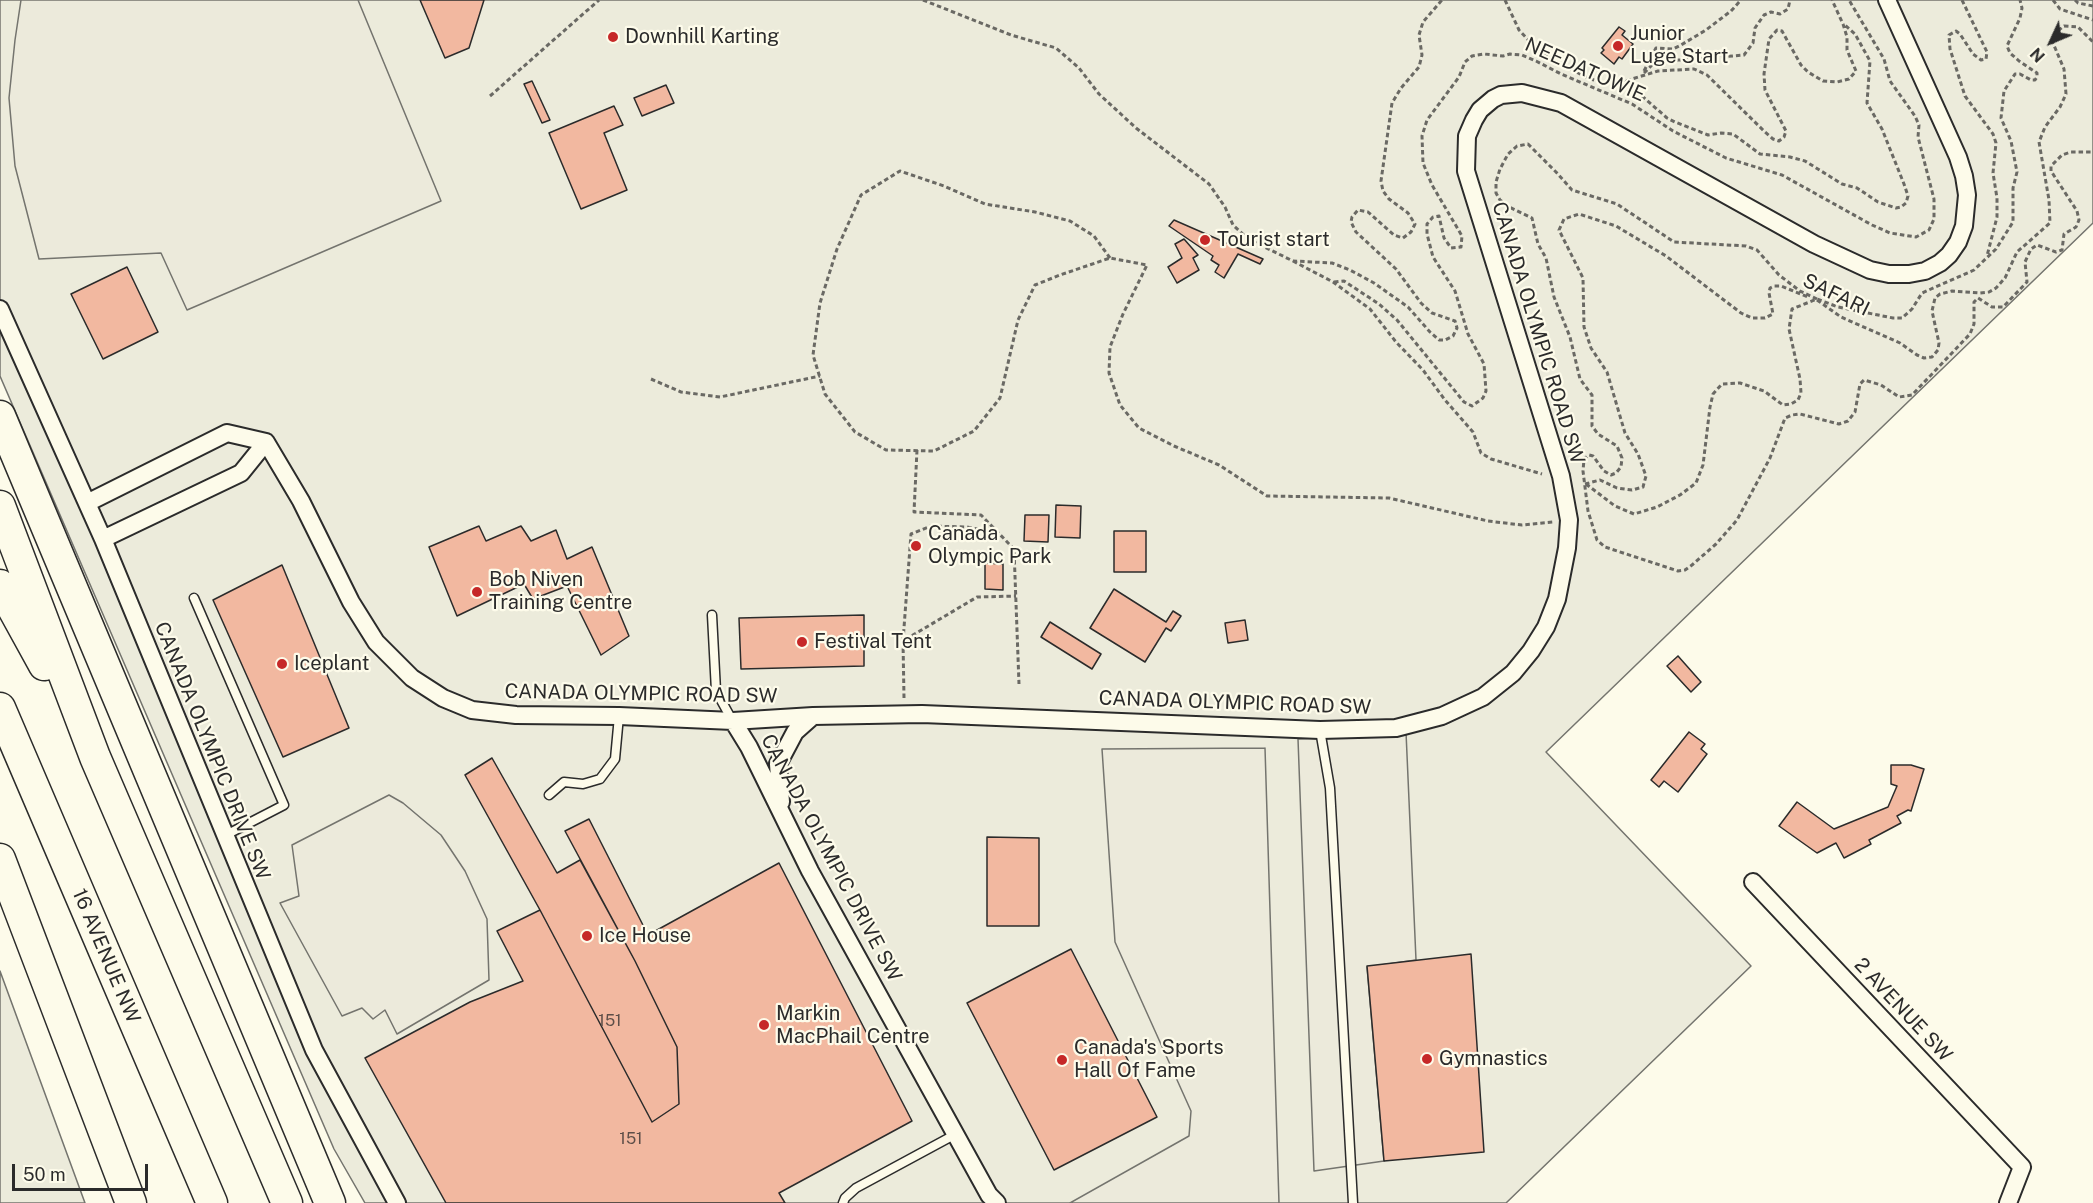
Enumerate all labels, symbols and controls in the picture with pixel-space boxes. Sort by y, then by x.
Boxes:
north arrow [2021,12,2081,72]
place label: Junior Luge Start [1630,22,1729,69]
place label: Downhill Karting [625,25,779,49]
marker: Downhill Karting [606,30,620,44]
street label: NEEDATOWIE [1521,33,1649,107]
marker: Junior Luge Start [1611,39,1625,53]
text: N [2027,44,2049,66]
street label: CANADA OLYMPIC ROAD SW [1487,199,1589,467]
place label: Tourist start [1217,228,1330,252]
marker: Tourist start [1198,233,1212,247]
street label: SAFARI [1799,269,1873,321]
place label: Canada Olympic Park [928,522,1051,569]
marker: Canada Olympic Park [909,539,923,553]
place label: Bob Niven Training Centre [489,568,632,615]
marker: Bob Niven Training Centre [470,585,484,599]
street label: CANADA OLYMPIC DRIVE SW [149,618,275,884]
place label: Festival Tent [814,630,932,654]
marker: Festival Tent [795,635,809,649]
place label: Iceplant [294,652,369,676]
marker: Iceplant [275,657,289,671]
street label: CANADA OLYMPIC ROAD SW [504,680,778,708]
street label: CANADA OLYMPIC ROAD SW [1098,686,1372,720]
street label: CANADA OLYMPIC DRIVE SW [756,730,906,986]
street label: 16 AVENUE NW [67,885,145,1027]
place label: Ice House [599,924,691,948]
marker: Ice House [580,929,594,943]
street label: 2 AVENUE SW [1849,953,1957,1067]
place label: Markin MacPhail Centre [776,1002,930,1049]
house number: 151 [598,1011,622,1031]
marker: Markin MacPhail Centre [757,1018,771,1032]
place label: Canada's Sports Hall Of Fame [1074,1036,1224,1083]
place label: Gymnastics [1439,1047,1548,1071]
marker: Gymnastics [1420,1052,1434,1066]
marker: Canada's Sports Hall Of Fame [1055,1053,1069,1067]
house number: 151 [619,1129,643,1149]
scale bar [15,1152,152,1190]
text: 50 m [23,1164,66,1185]

